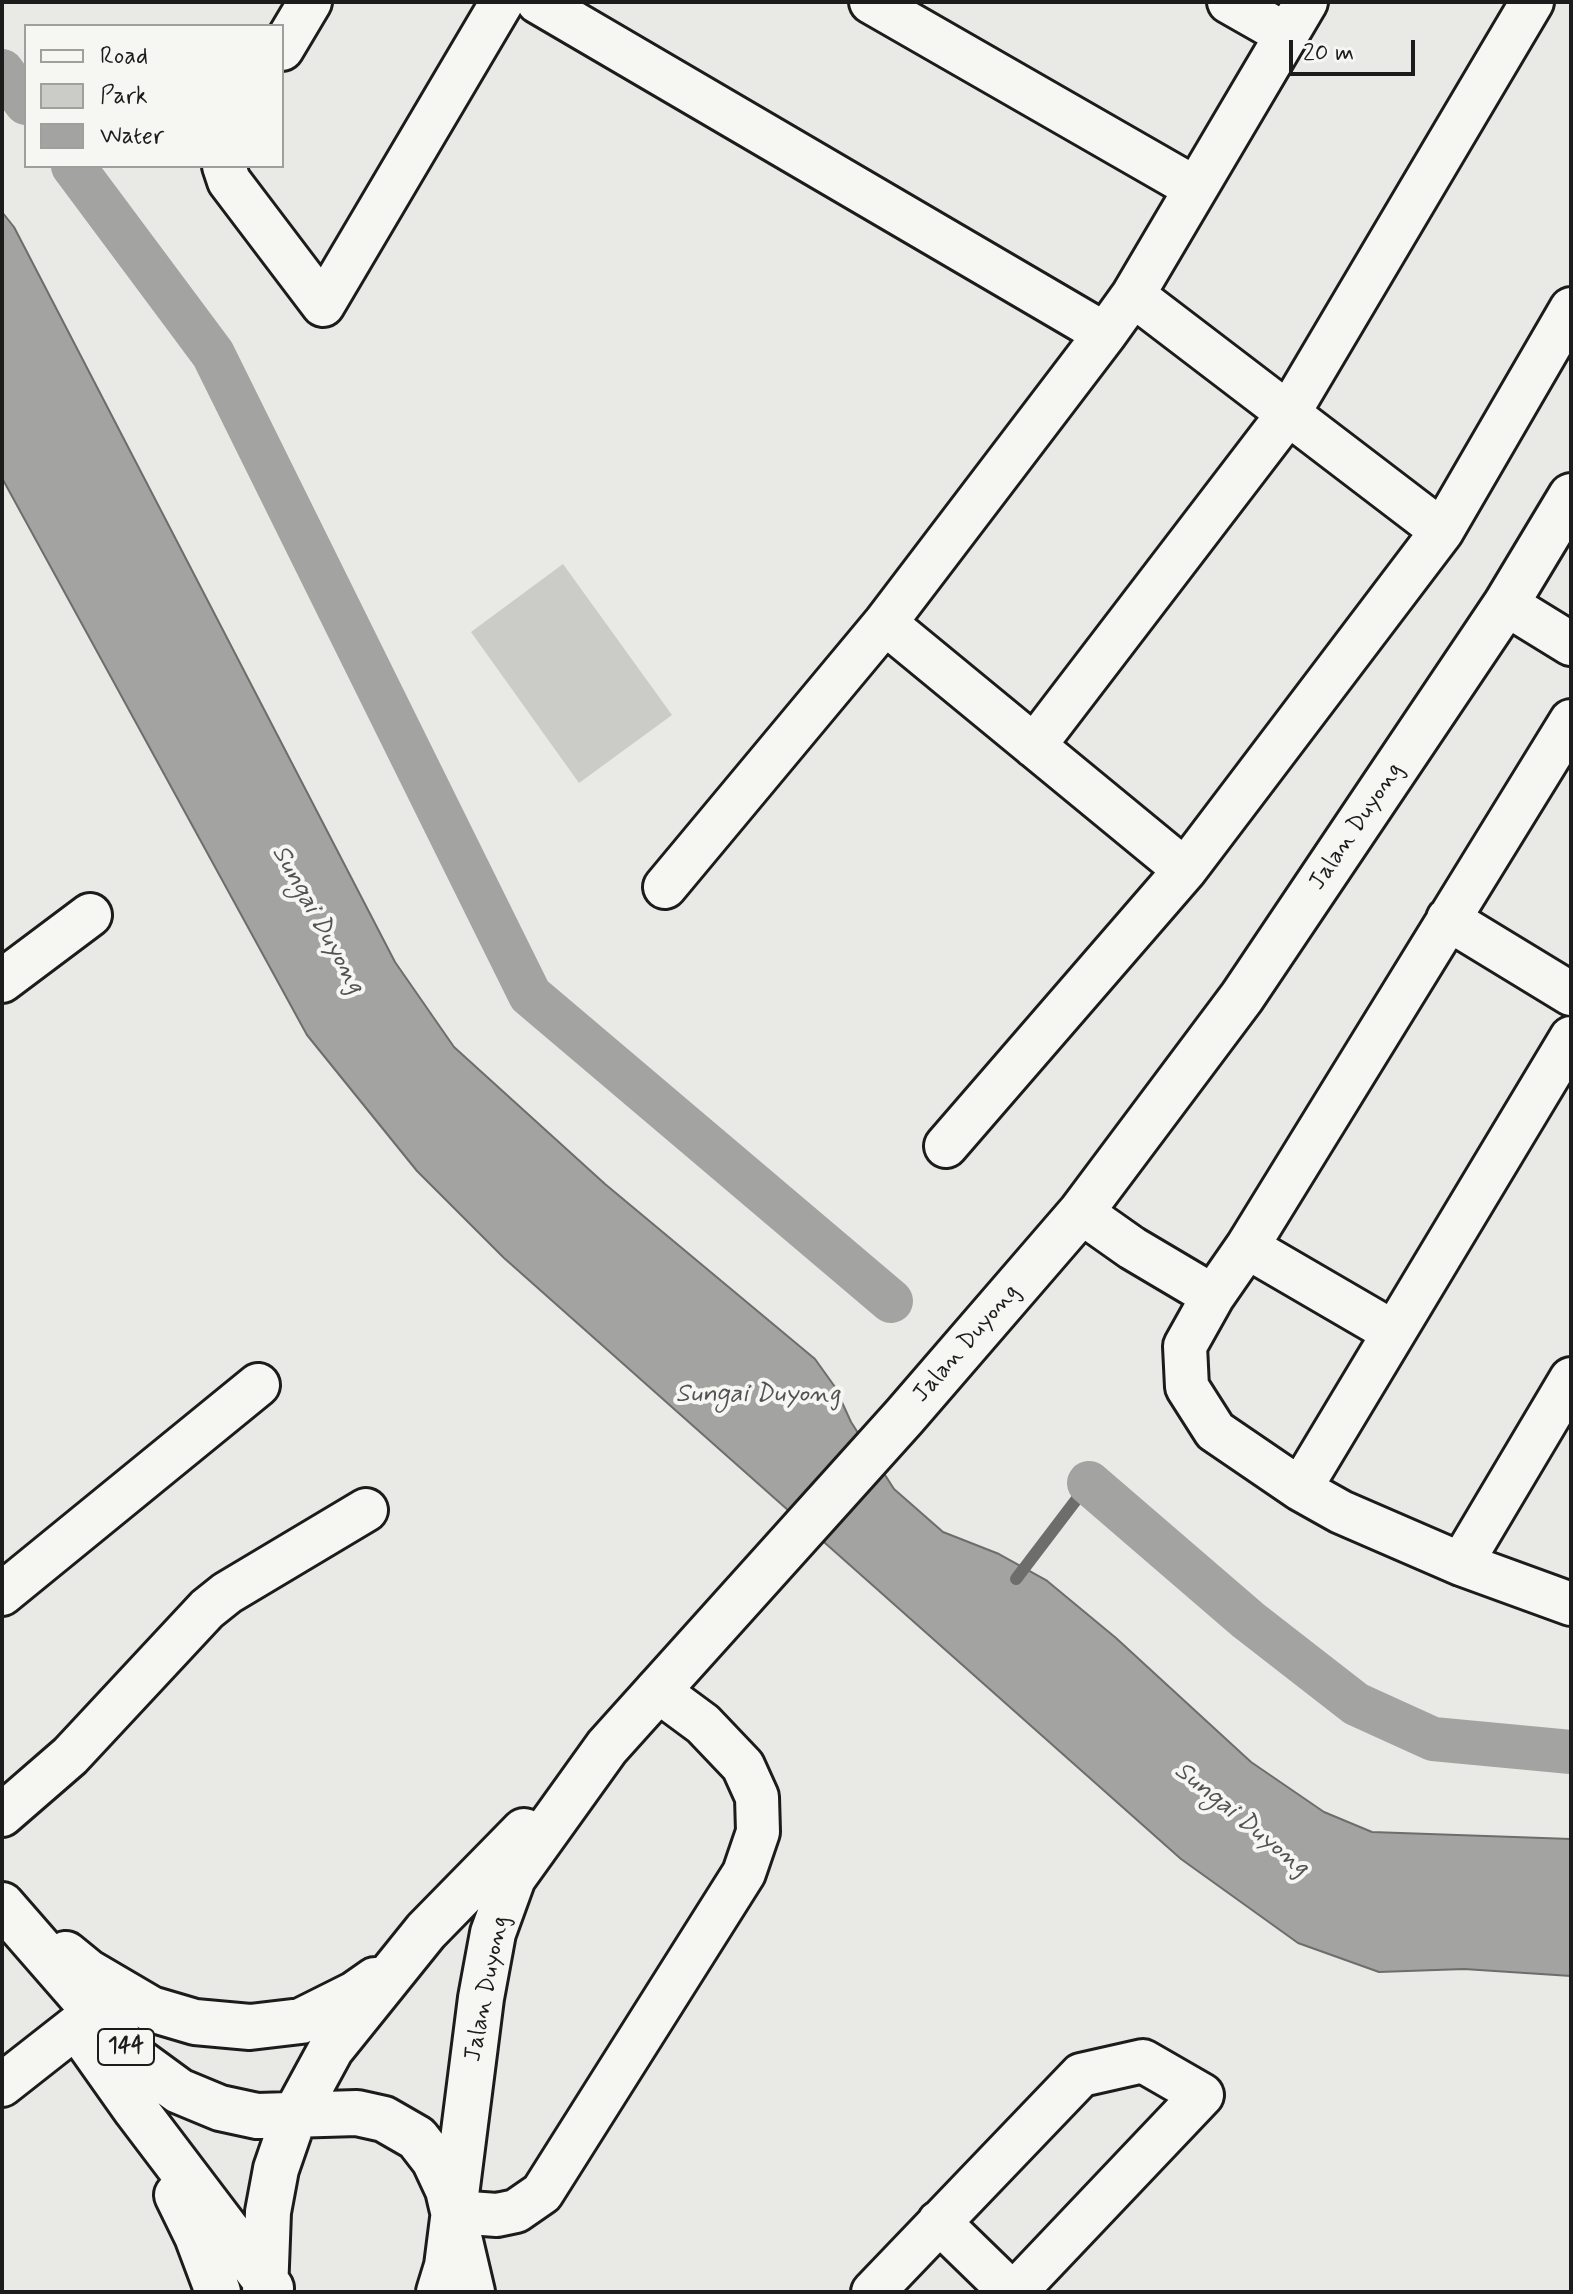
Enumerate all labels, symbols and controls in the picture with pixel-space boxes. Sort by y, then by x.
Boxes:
legend [24,24,284,168]
scale bar [1293,24,1419,74]
text: 20 m [1303,38,1354,69]
text: Road [100,41,148,72]
text: Park [100,81,148,112]
text: Water [100,121,164,152]
street label: Jalan Duyong [1304,758,1410,896]
water label: Sungai Duyong [263,840,371,1000]
street label: Jalan Duyong [908,1279,1026,1409]
water label: Sungai Duyong [676,1380,840,1412]
water label: Sungai Duyong [1167,1756,1315,1884]
street label: Jalan Duyong [460,1914,516,2064]
road number: 144 [98,2029,154,2065]

